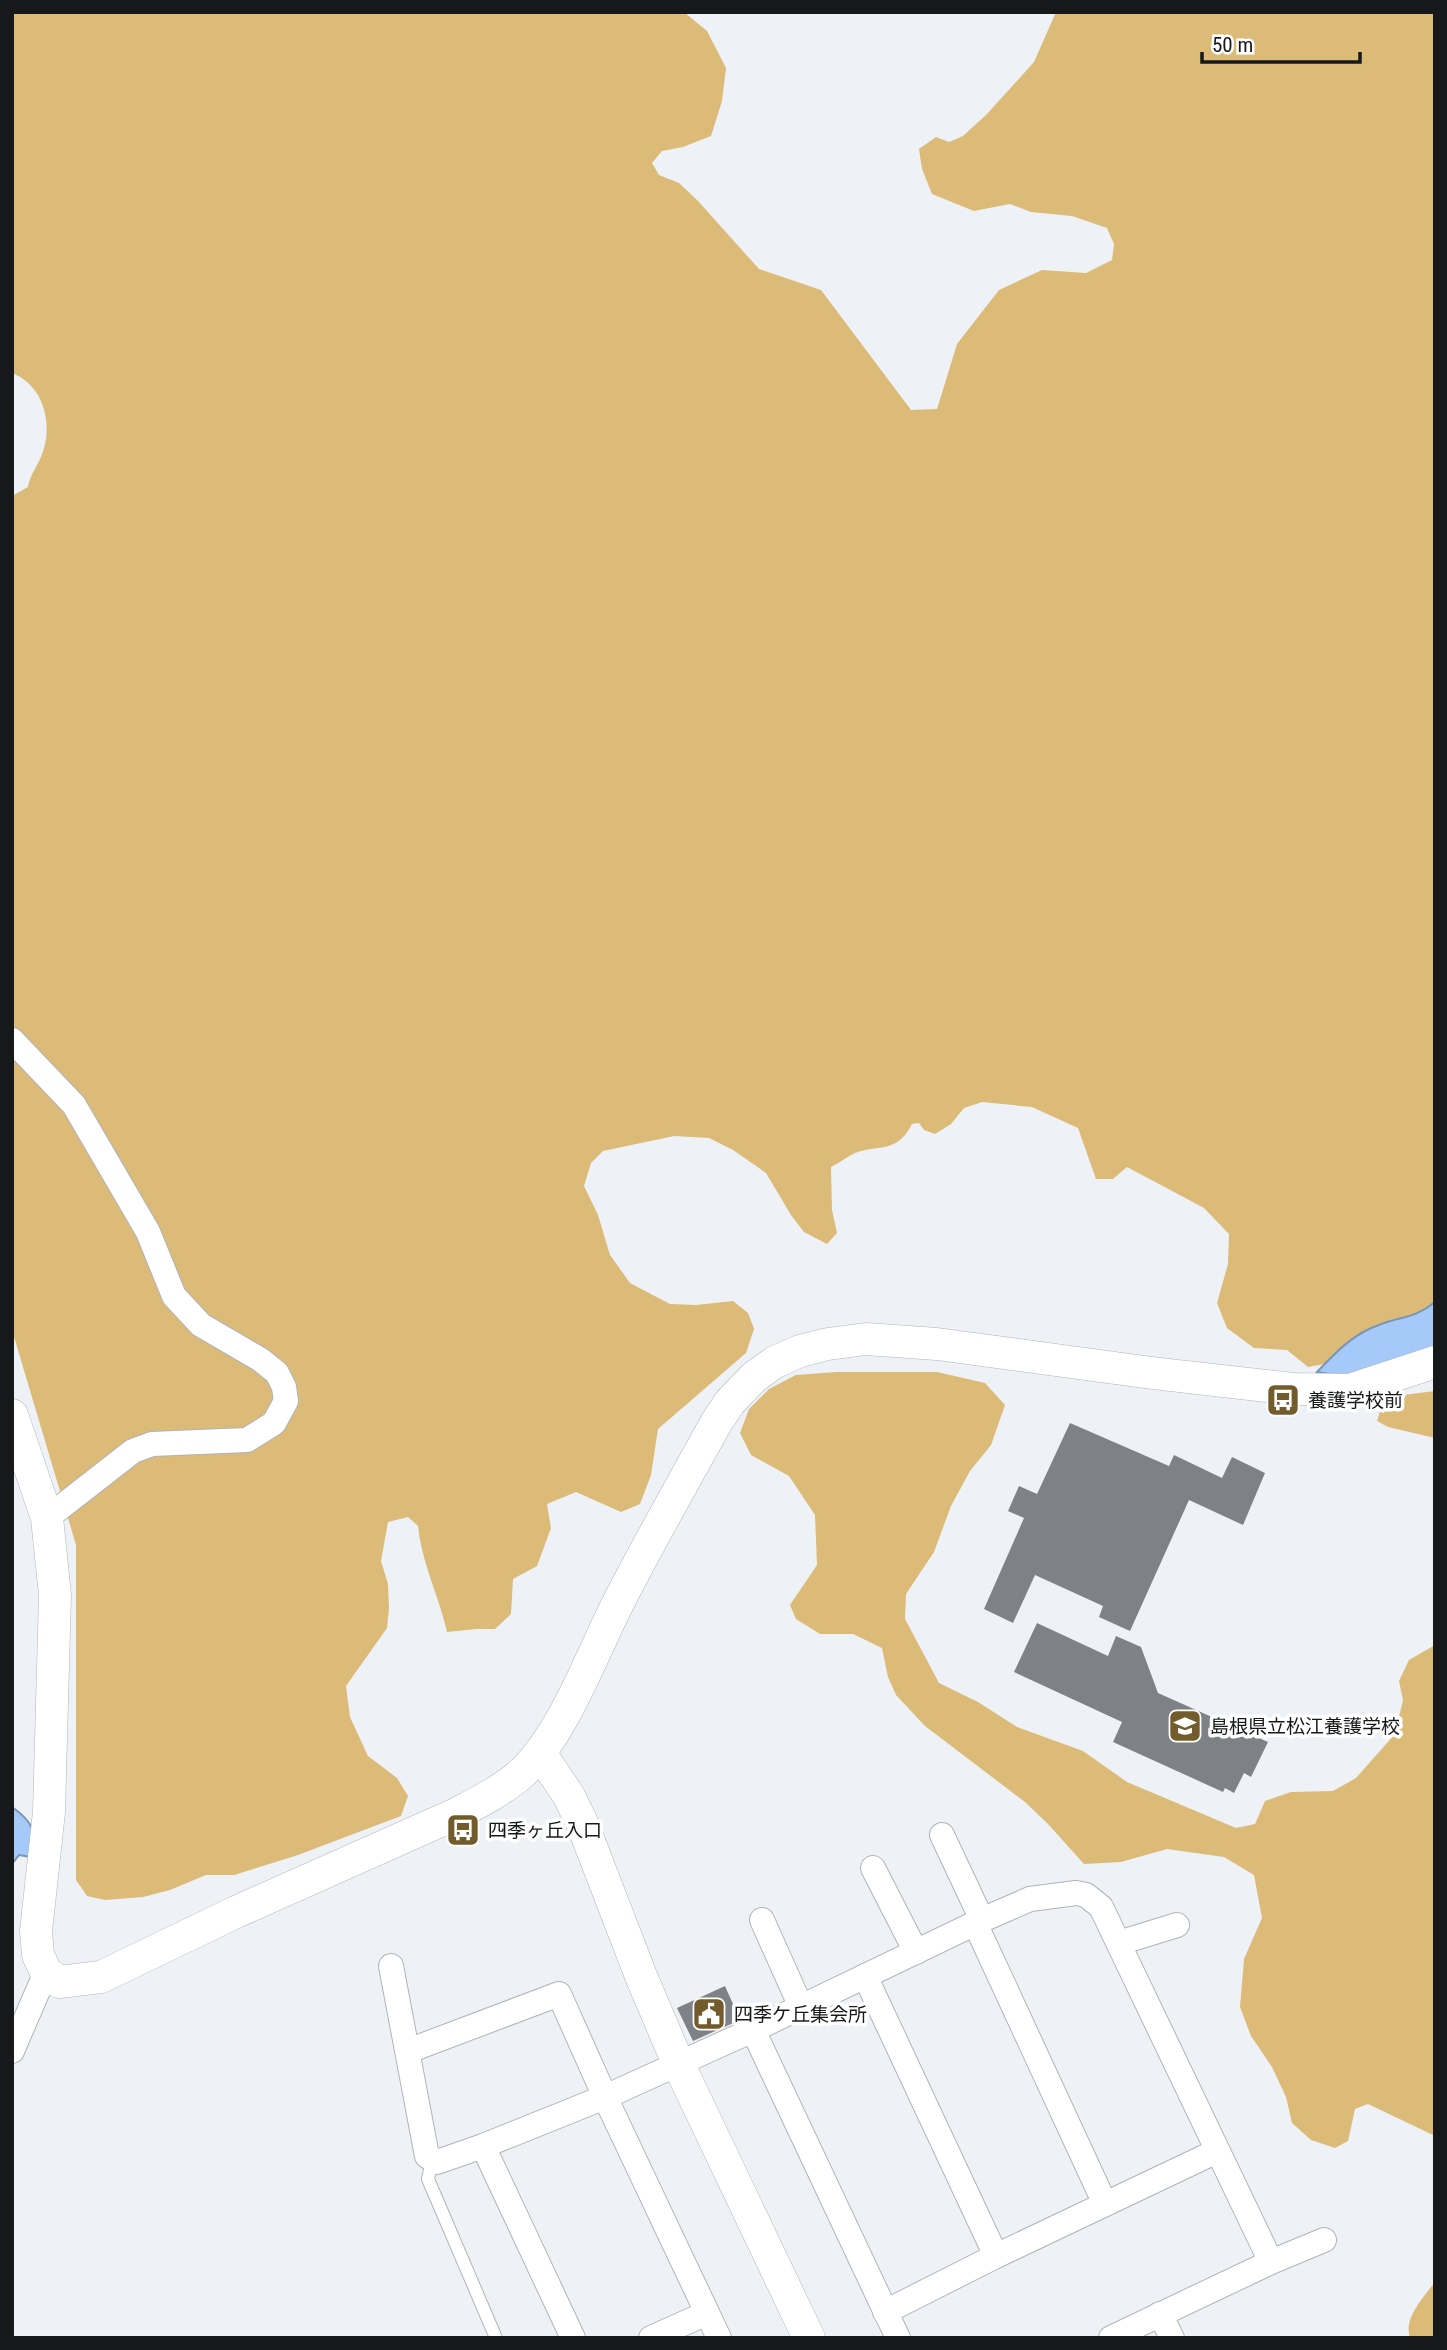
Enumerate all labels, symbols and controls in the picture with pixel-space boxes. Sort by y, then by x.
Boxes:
scale bar [1202,21,1360,65]
text: 50 m [1212,33,1253,57]
bus stop icon: 養護学校前 [1264,1381,1302,1419]
place label: 養護学校前 [1308,1389,1403,1412]
school or university icon: 島根県立松江養護学校 [1166,1707,1204,1745]
place label: 島根県立松江養護学校 [1210,1715,1400,1738]
bus stop icon: 四季ヶ丘入口 [444,1811,482,1849]
place label: 四季ヶ丘入口 [488,1819,602,1842]
public building icon: 四季ケ丘集会所 [690,1995,728,2033]
place label: 四季ケ丘集会所 [734,2003,867,2026]

